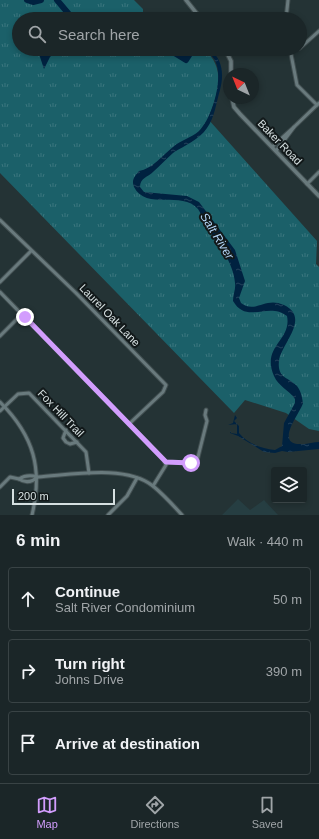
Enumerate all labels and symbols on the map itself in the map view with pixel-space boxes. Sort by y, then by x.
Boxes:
north arrow [223,68,259,104]
street label: Baker Road [256,117,304,167]
water label: Salt River [197,210,237,263]
street label: Laurel Oak Lane [77,282,143,348]
route end [16,308,34,326]
street label: Fox Hill Trail [36,387,86,439]
route start [182,454,200,472]
scale bar [12,487,115,506]

